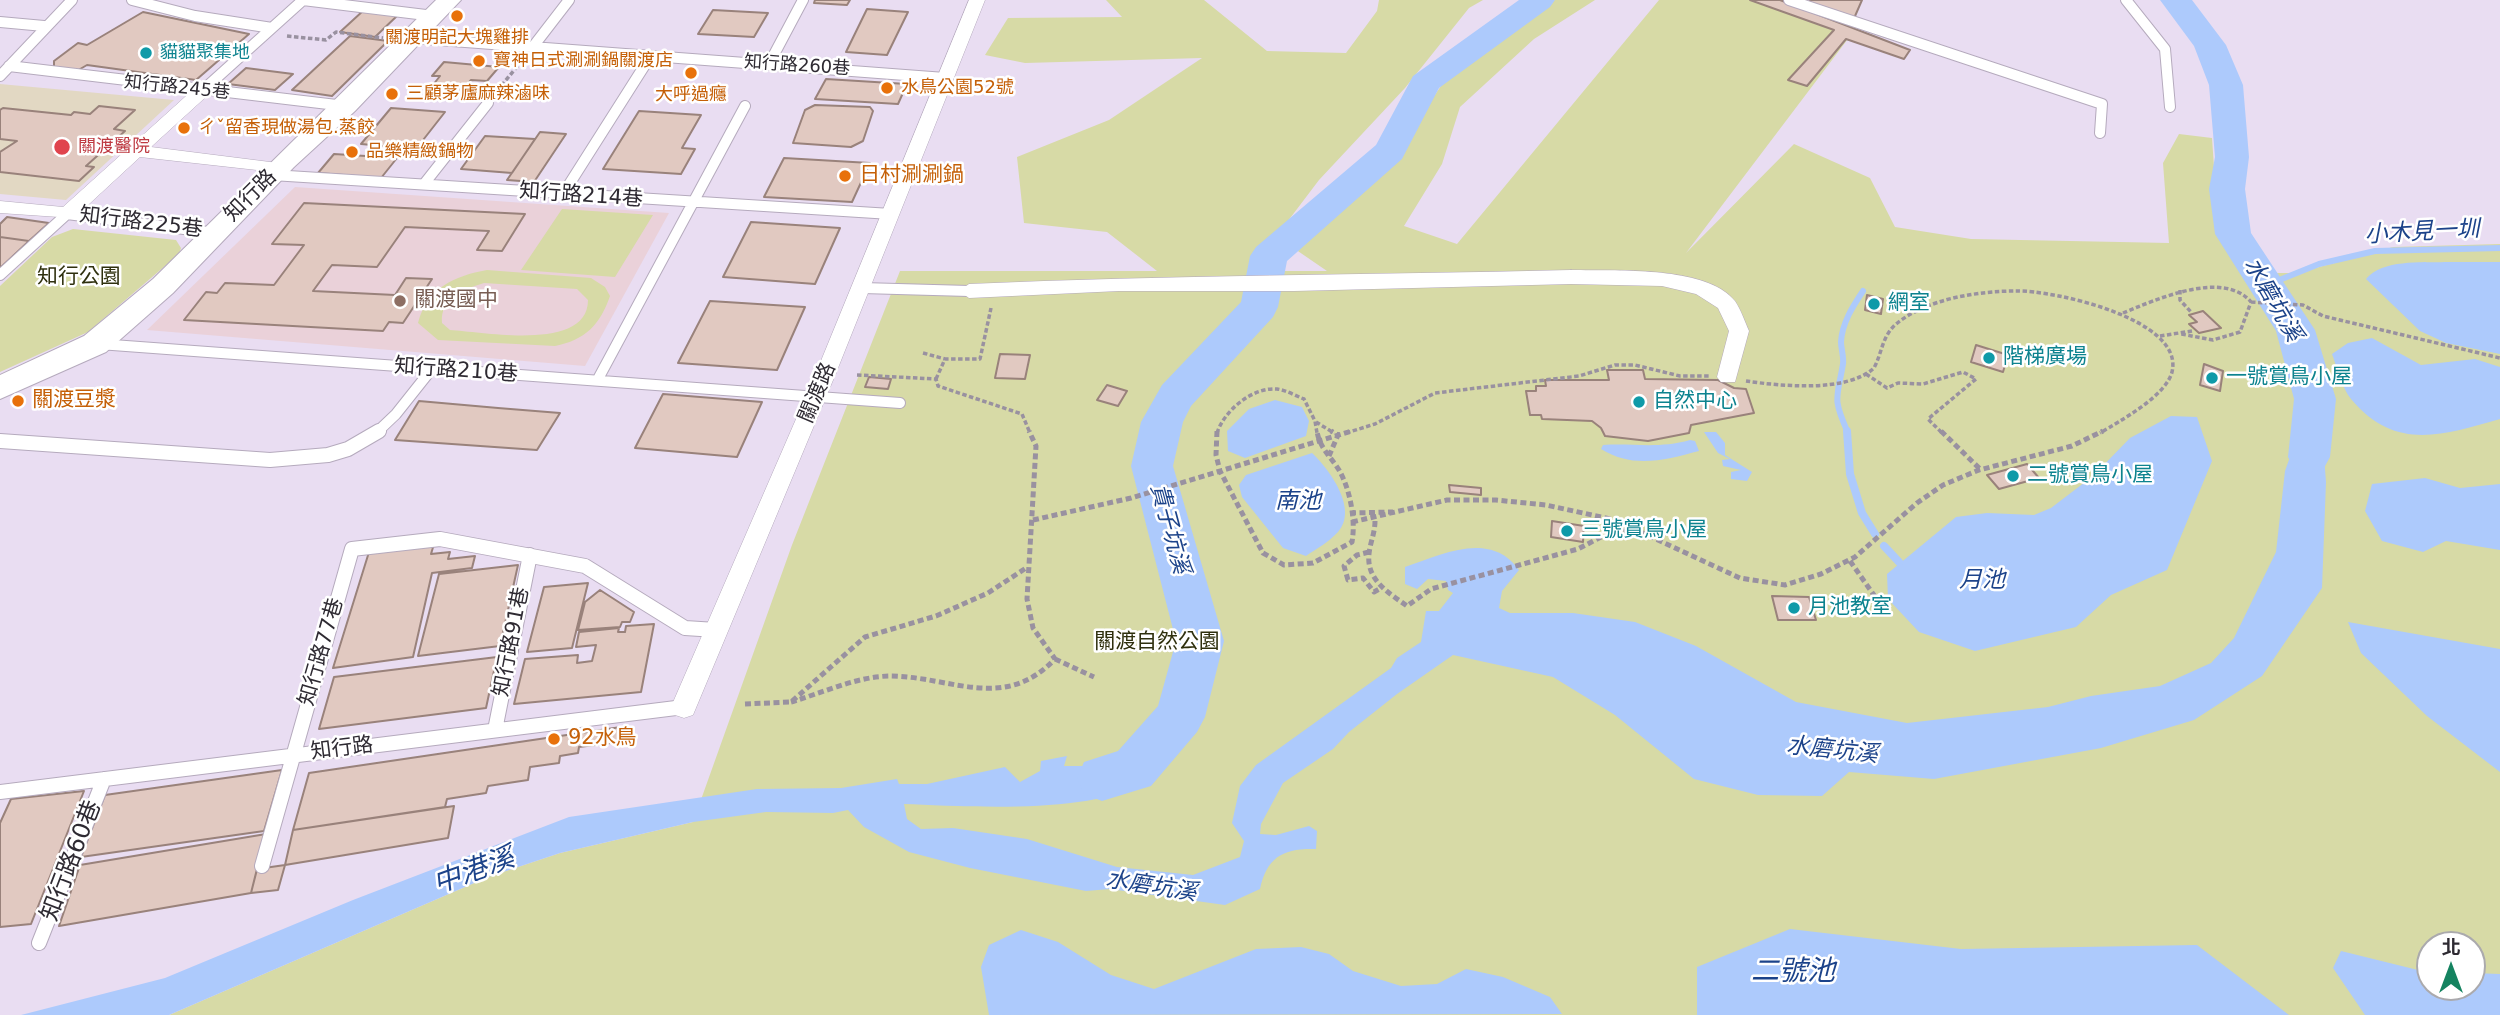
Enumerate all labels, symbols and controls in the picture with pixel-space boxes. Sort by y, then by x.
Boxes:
marker: 關渡明記大塊雞排 [449,8,465,24]
place label: 關渡明記大塊雞排 [385,27,529,49]
place label: 貓貓聚集地 [160,42,250,64]
marker: 貓貓聚集地 [138,45,154,61]
place label: 寶神日式涮涮鍋關渡店 [493,50,673,72]
street label: 知行路260巷 [743,52,851,80]
marker: 寶神日式涮涮鍋關渡店 [471,53,487,69]
marker: 大呼過癮 [683,65,699,81]
street label: 知行路245巷 [123,72,231,104]
place label: 水鳥公園52號 [901,77,1014,99]
marker: 水鳥公園52號 [879,80,895,96]
place label: 三顧茅廬麻辣滷味 [406,83,550,105]
place label: 大呼過癮 [655,84,727,106]
marker: 三顧茅廬麻辣滷味 [384,86,400,102]
place label: ㄔˇ留香現做湯包.蒸餃 [198,117,375,139]
marker: ㄔˇ留香現做湯包.蒸餃 [176,120,192,136]
place label: 關渡醫院 [78,136,150,158]
marker: 關渡醫院 [52,137,72,157]
place label: 品樂精緻鍋物 [366,141,474,163]
marker: 品樂精緻鍋物 [344,144,360,160]
place label: 日村涮涮鍋 [859,163,964,189]
street label: 知行路 [220,165,282,227]
marker: 日村涮涮鍋 [837,168,853,184]
street label: 知行路214巷 [518,179,644,213]
street label: 知行路225巷 [78,203,204,243]
water label: 小木見一圳 [2364,216,2480,250]
water label: 水磨坑溪 [2237,253,2307,347]
park label: 知行公園 [37,265,121,291]
place label: 關渡國中 [414,288,498,314]
place label: 網室 [1888,291,1930,317]
marker: 關渡國中 [392,293,408,309]
marker: 網室 [1866,296,1882,312]
place label: 階梯廣場 [2003,345,2087,371]
marker: 階梯廣場 [1981,350,1997,366]
street label: 知行路210巷 [393,354,519,388]
street label: 關渡路 [794,359,842,427]
place label: 一號賞鳥小屋 [2226,365,2352,391]
marker: 一號賞鳥小屋 [2204,370,2220,386]
place label: 關渡豆漿 [32,388,116,414]
place label: 自然中心 [1653,389,1737,415]
marker: 關渡豆漿 [10,393,26,409]
marker: 自然中心 [1631,394,1647,410]
place label: 二號賞鳥小屋 [2027,463,2153,489]
marker: 二號賞鳥小屋 [2005,468,2021,484]
water label: 貴子坑溪 [1144,481,1194,577]
water label: 南池 [1275,488,1321,516]
place label: 三號賞鳥小屋 [1581,518,1707,544]
marker: 三號賞鳥小屋 [1559,523,1575,539]
water label: 月池 [1959,567,2005,595]
street label: 知行路91巷 [489,585,535,699]
street label: 知行路77巷 [295,595,349,709]
place label: 月池教室 [1808,595,1892,621]
marker: 月池教室 [1786,600,1802,616]
park label: 關渡自然公園 [1094,630,1220,656]
place label: 92水鳥 [568,726,637,752]
marker: 92水鳥 [546,731,562,747]
water label: 水磨坑溪 [1785,732,1879,770]
street label: 知行路 [309,733,375,765]
street label: 知行路60巷 [36,797,108,925]
water label: 中港溪 [429,842,519,902]
water label: 水磨坑溪 [1103,866,1199,908]
north arrow [2416,931,2486,1001]
text: 北 [2441,936,2461,958]
water label: 二號池 [1751,956,1835,990]

